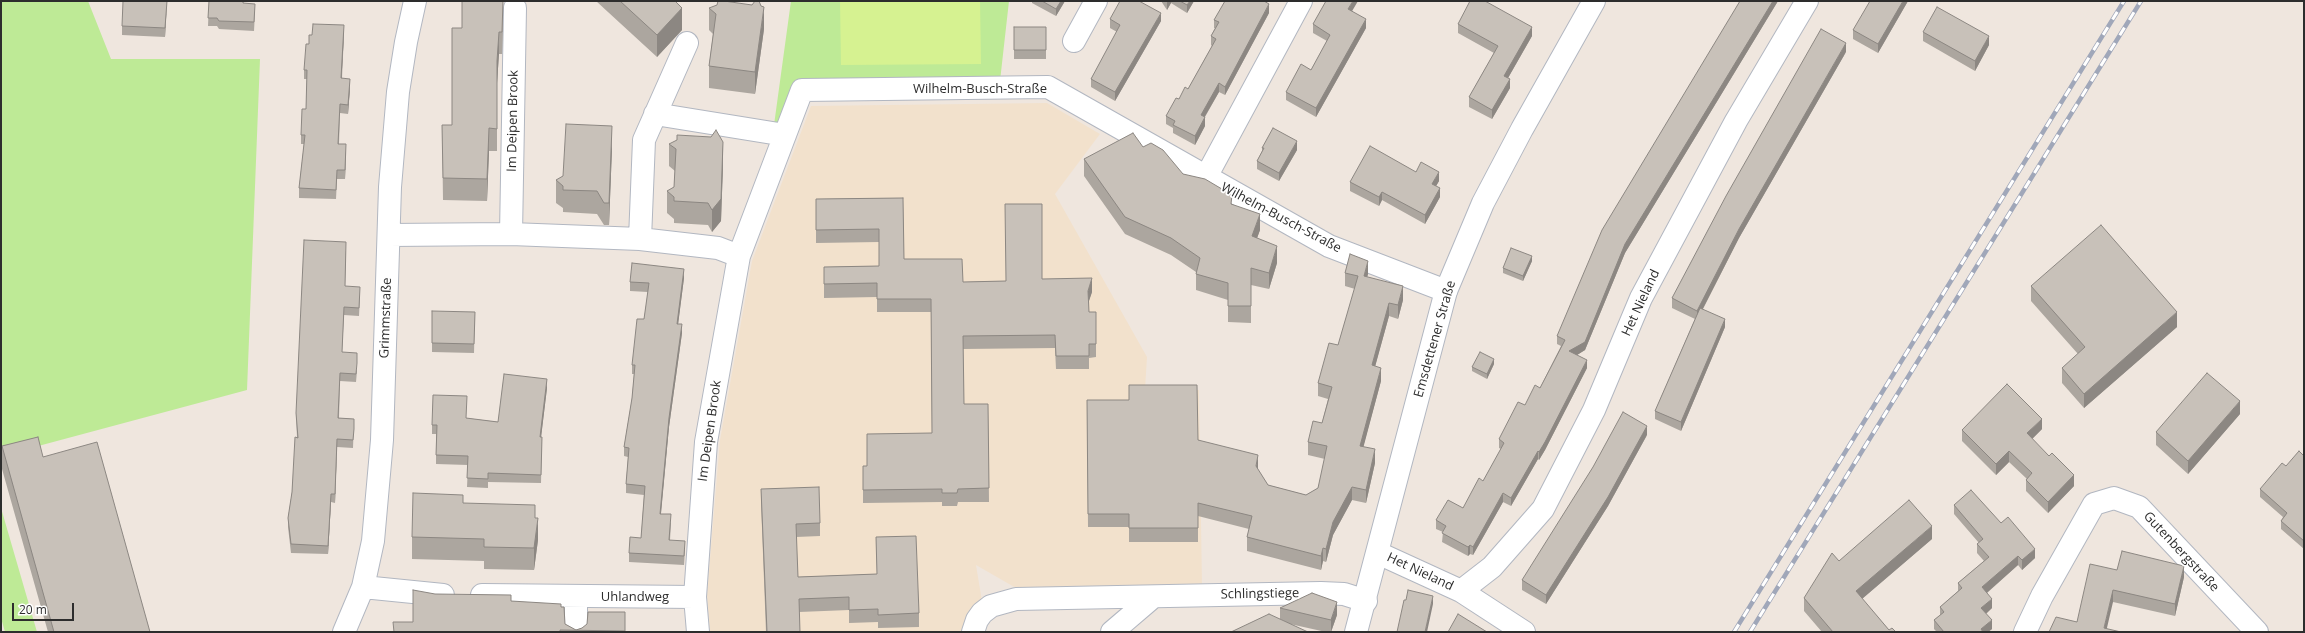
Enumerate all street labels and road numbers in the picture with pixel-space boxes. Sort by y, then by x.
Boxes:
street label: Im Deipen Brook [504,70,522,172]
street label: Wilhelm-Busch-Straße [913,81,1047,97]
street label: Wilhelm-Busch-Straße [1218,180,1344,256]
street label: Het Nieland [1619,267,1663,339]
street label: Grimmstraße [377,277,395,359]
street label: Emsdettener Straße [1411,279,1459,399]
street label: Im Deipen Brook [695,379,725,483]
street label: Gutenbergstraße [2140,509,2222,595]
street label: Het Nieland [1384,550,1456,594]
street label: Schlingstiege [1221,586,1299,602]
street label: Uhlandweg [601,589,669,605]

